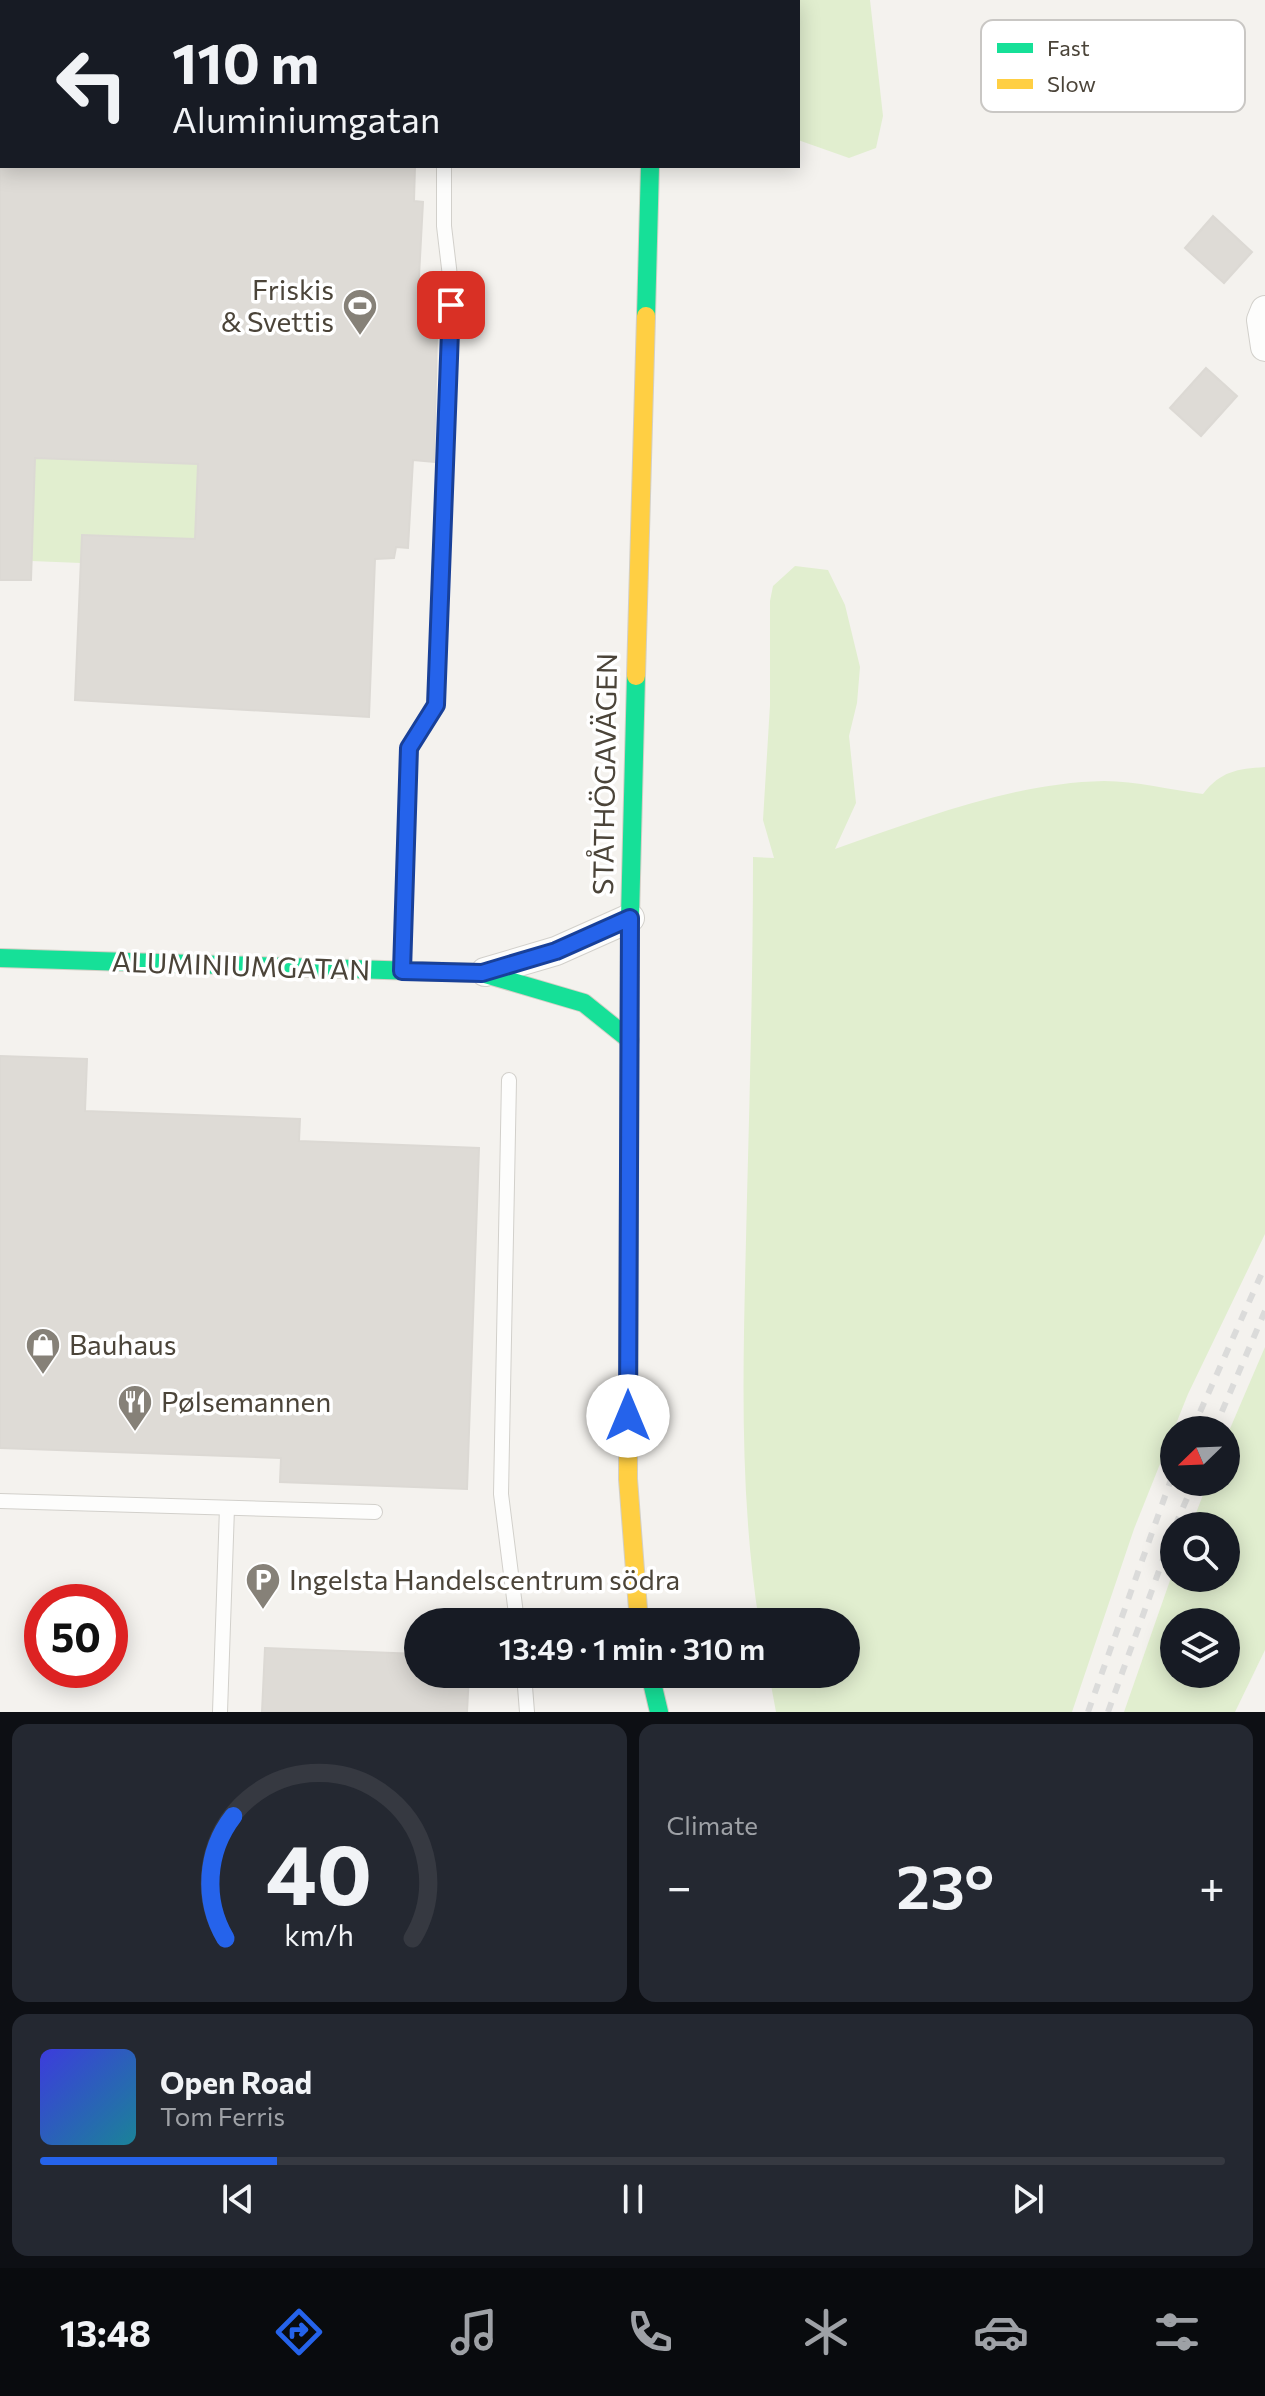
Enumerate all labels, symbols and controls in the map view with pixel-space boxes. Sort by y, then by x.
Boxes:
legend [981,20,1245,112]
text: 110 m [172,27,319,96]
icon: left [40,32,144,136]
text: Fast [1047,34,1090,61]
text: Slow [1047,70,1096,97]
text: Aluminiumgatan [172,96,440,140]
pin [417,271,485,339]
place label: Friskis & Svettis [221,272,334,338]
icon: arrive [429,283,473,327]
sports icon: Friskis & Svettis [341,287,379,337]
street label: STÅTHÖGAVÄGEN [585,653,623,895]
street label: ALUMINIUMGATAN [111,943,371,987]
shop icon: Bauhaus [24,1326,62,1376]
place label: Bauhaus [69,1327,176,1361]
position arrow [586,1374,670,1458]
restaurant icon: Pølsemannen [116,1383,154,1433]
place label: Pølsemannen [161,1384,331,1418]
north arrow [1160,1416,1240,1496]
map controls [1160,1416,1240,1688]
button: search [1160,1512,1240,1592]
parking icon: Ingelsta Handelscentrum södra [244,1561,282,1611]
place label: Ingelsta Handelscentrum södra [289,1562,680,1596]
speed limit sign: 50 [24,1584,128,1688]
button: layers [1160,1608,1240,1688]
text: 13:49 · 1 min · 310 m [499,1629,765,1666]
text: Climate [667,1809,758,1840]
text: 40 [266,1820,372,1922]
text: 23° [896,1848,994,1921]
text: − [667,1858,692,1912]
text: + [1199,1858,1225,1912]
text: km/h [284,1917,354,1952]
text: Open Road [160,2063,312,2100]
text: Tom Ferris [160,2100,285,2131]
icon: previous [216,2177,260,2221]
icon: pause [611,2177,655,2221]
icon: next [1006,2177,1050,2221]
icon: directions [271,2304,327,2360]
icon: music [446,2304,502,2360]
icon: phone [622,2304,678,2360]
icon: climate [798,2304,854,2360]
icon: car [973,2304,1029,2360]
icon: filters [1149,2304,1205,2360]
text: 13:48 [60,2310,151,2354]

